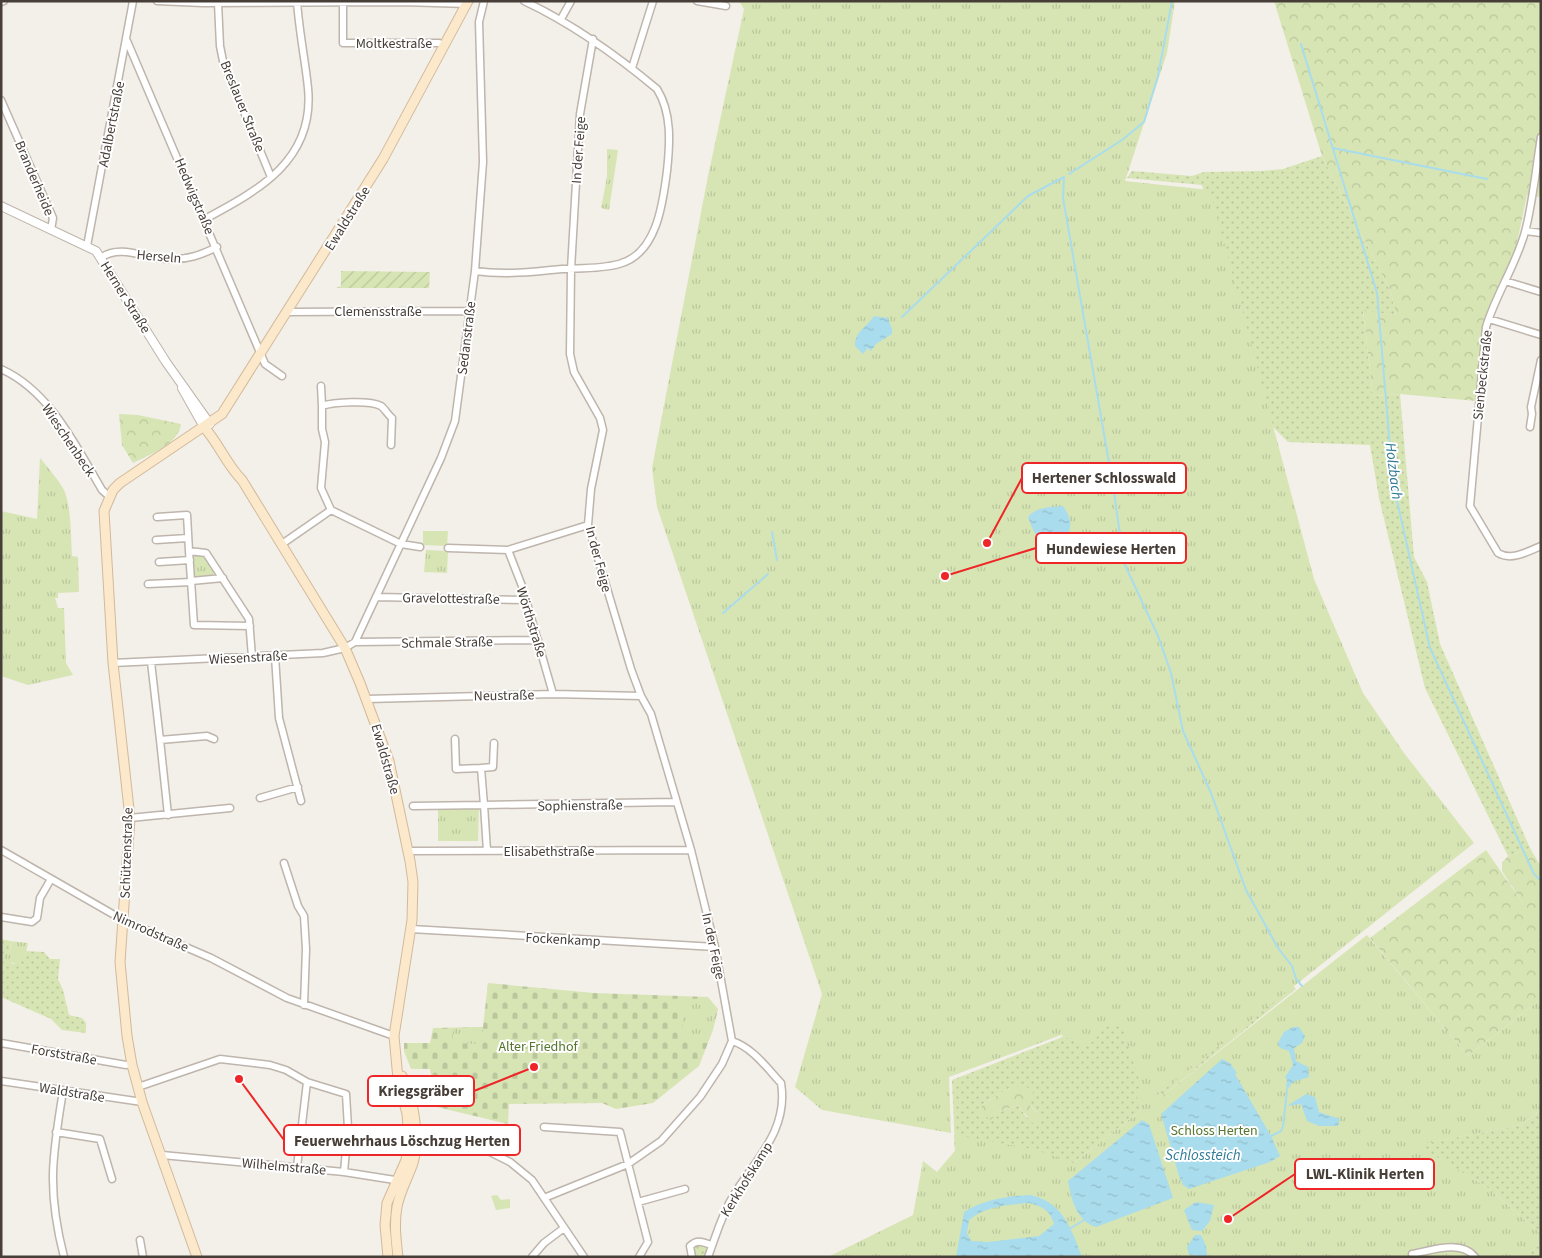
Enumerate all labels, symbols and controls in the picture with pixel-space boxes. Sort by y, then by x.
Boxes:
street label: Moltkestraße [356,34,432,54]
street label: Breslauer Straße [215,58,270,155]
street label: Adalbertstraße [94,80,130,169]
street label: In der Feige [567,116,591,184]
street label: Branderheide [9,138,59,219]
street label: Hedwigstraße [169,155,219,238]
street label: Ewaldstraße [320,182,376,255]
street label: Herseln [136,245,182,269]
street label: Herner Straße [95,258,155,337]
street label: Sedanstraße [453,300,481,376]
street label: Clemensstraße [334,302,422,322]
street label: Sienbeckstraße [1468,329,1498,421]
street label: Wieschenbeck [36,400,100,481]
water label: Holzbach [1380,441,1407,501]
callout: Hertener Schlosswald [1022,463,1186,493]
text: Hertener Schlosswald [1032,468,1176,489]
street label: In der Feige [580,524,616,594]
callout: Hundewiese Herten [1036,533,1186,563]
text: Hundewiese Herten [1046,539,1176,560]
street label: Wörthstraße [511,585,551,660]
street label: Gravelottestraße [402,588,500,610]
street label: Schmale Straße [401,632,493,654]
street label: Wiesenstraße [208,646,288,670]
street label: Neustraße [474,685,535,707]
street label: Ewaldstraße [365,722,405,797]
street label: Sophienstraße [537,795,623,817]
street label: Schützenstraße [115,807,139,899]
street label: Elisabethstraße [503,842,595,862]
street label: Nimrodstraße [109,906,192,958]
street label: In der Feige [696,911,730,981]
street label: Fockenkamp [525,928,601,952]
park label: Alter Friedhof [498,1037,579,1057]
street label: Forststraße [29,1039,98,1071]
callout: Kriegsgräber [368,1076,474,1106]
street label: Waldstraße [38,1078,106,1108]
text: Kriegsgräber [378,1081,464,1102]
park label: Schloss Herten [1170,1121,1258,1141]
callout: Feuerwehrhaus Löschzug Herten [284,1125,520,1155]
text: Feuerwehrhaus Löschzug Herten [294,1131,510,1152]
street label: Kerkhofskamp [716,1138,778,1221]
water label: Schlossteich [1165,1145,1241,1166]
street label: Wilhelmstraße [241,1153,327,1181]
callout: LWL-Klinik Herten [1295,1159,1434,1189]
text: LWL-Klinik Herten [1306,1164,1424,1185]

